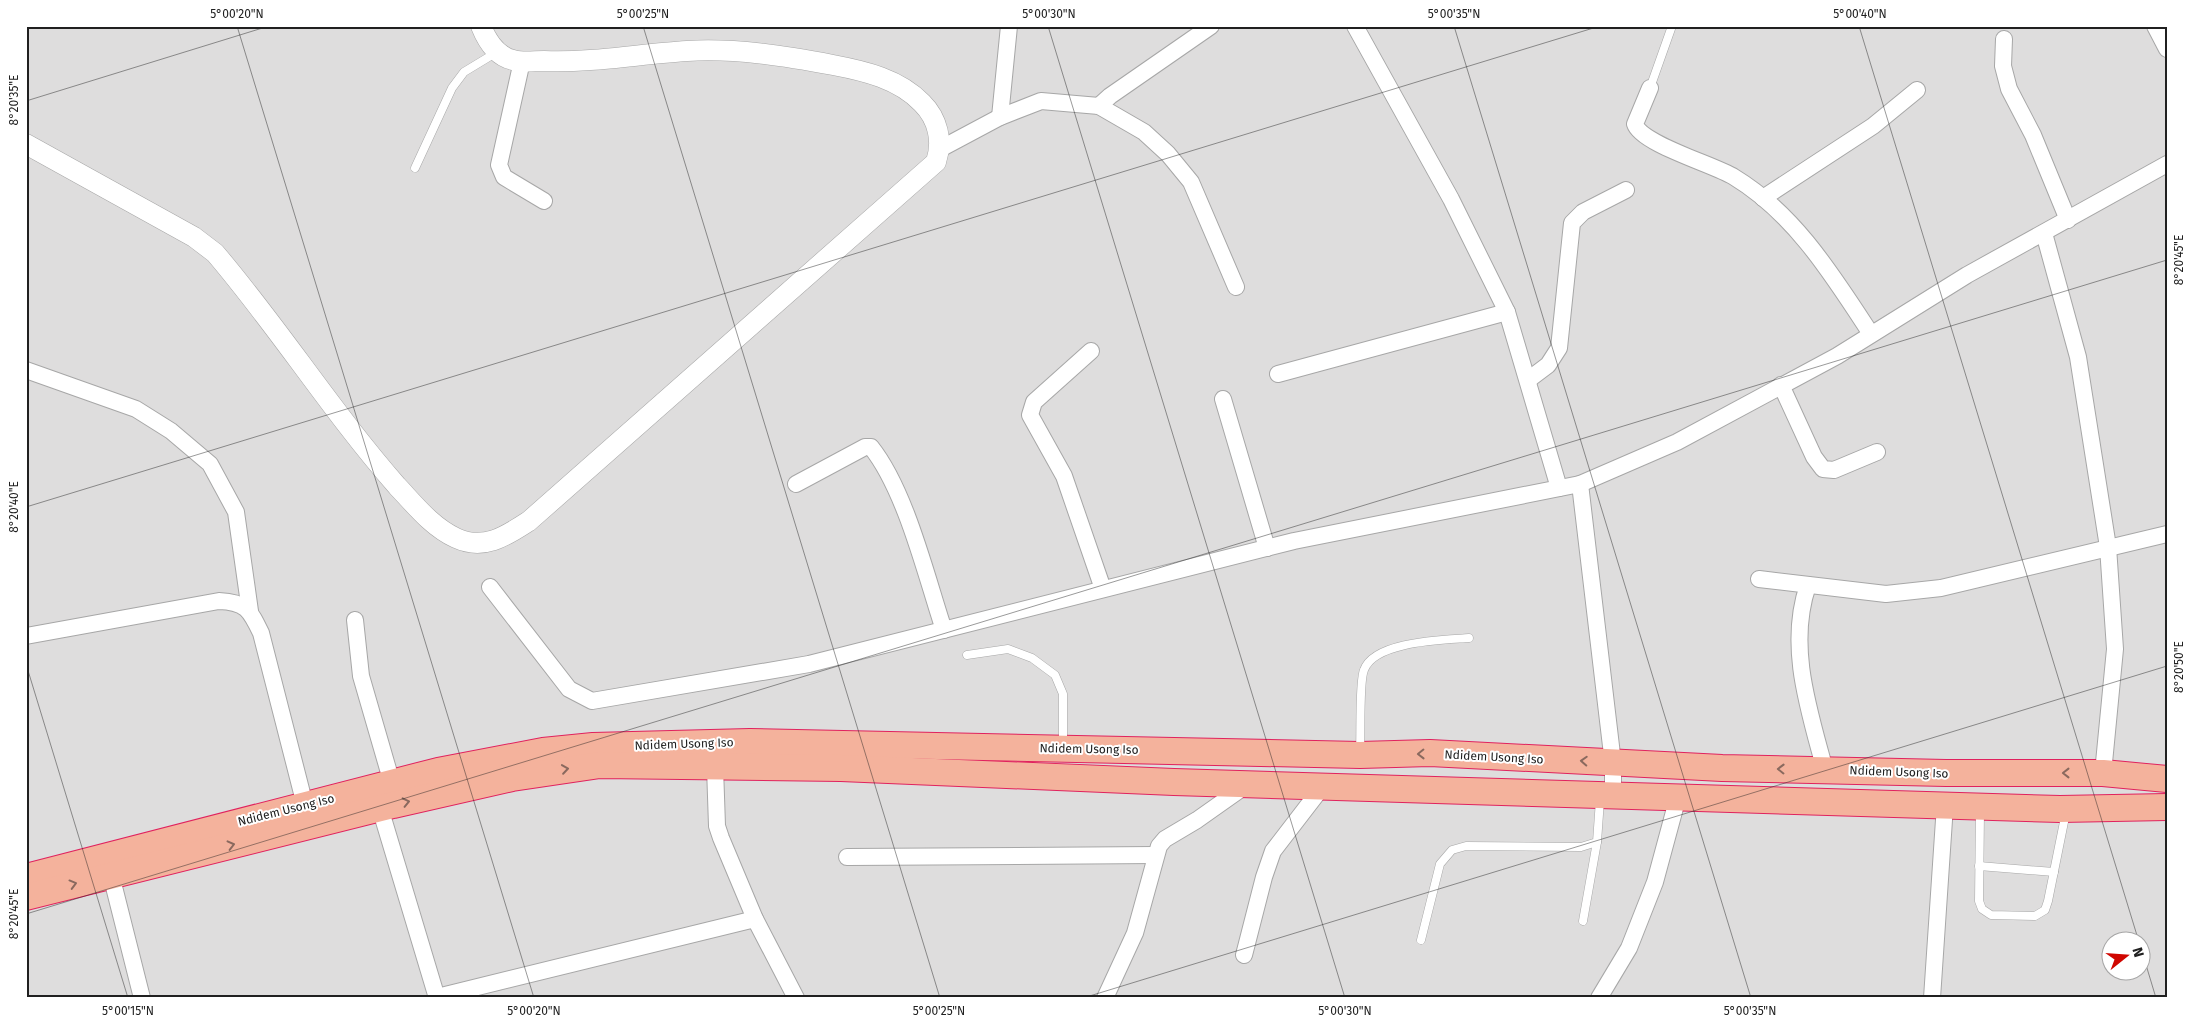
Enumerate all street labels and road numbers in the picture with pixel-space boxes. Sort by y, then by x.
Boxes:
street label: Ndidem Usong Iso [634,735,734,753]
street label: Ndidem Usong Iso [1039,741,1139,757]
street label: Ndidem Usong Iso [1444,747,1544,767]
street label: Ndidem Usong Iso [1849,763,1949,781]
street label: Ndidem Usong Iso [236,791,336,829]

